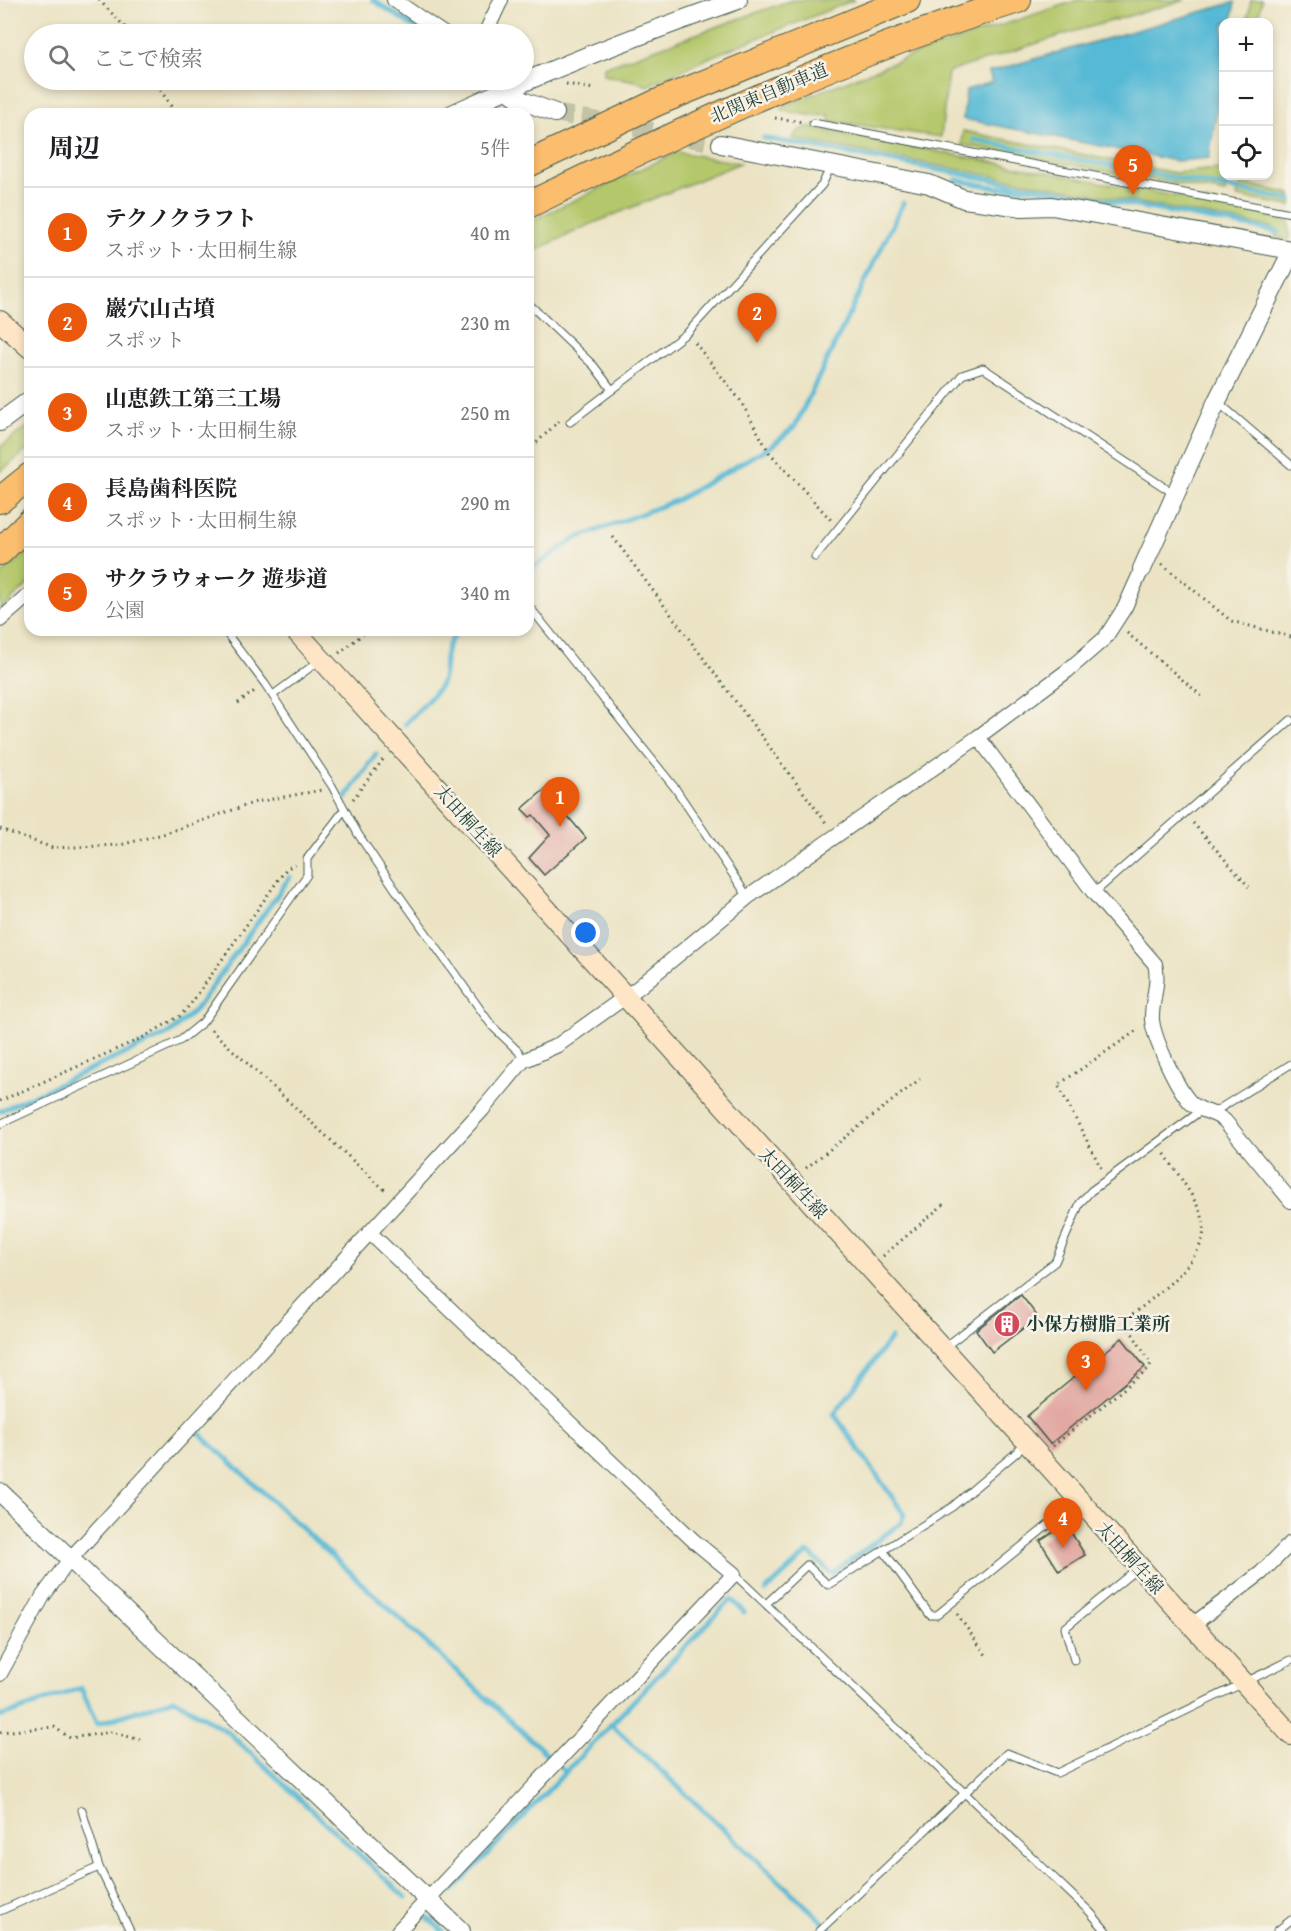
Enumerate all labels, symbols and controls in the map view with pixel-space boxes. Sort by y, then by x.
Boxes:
map controls [1219,18,1273,180]
button: + [1219,18,1273,72]
search box [24,24,534,90]
icon: search [45,41,78,74]
text: ここで検索 [93,42,203,74]
street label: 北関東自動車道 [706,55,832,130]
button: − [1219,72,1273,126]
button: locate [1219,126,1273,180]
text: 周辺 [48,128,100,167]
text: 5件 [480,133,510,162]
pin: 5 [1114,146,1152,195]
text: テクノクラフト [105,202,257,234]
text: 1 [62,218,73,247]
text: 40 m [470,218,510,247]
text: スポット · 太田桐生線 [105,235,297,264]
text: 巖穴山古墳 [105,292,215,324]
pin: 2 [738,294,777,343]
text: 2 [62,308,73,337]
text: 230 m [460,308,510,337]
text: スポット [105,325,185,354]
text: 山恵鉄工第三工場 [105,382,281,414]
text: 3 [62,398,73,427]
text: 250 m [460,398,510,427]
text: スポット · 太田桐生線 [105,415,297,444]
text: 長島歯科医院 [105,472,237,504]
text: 4 [62,488,73,517]
text: 290 m [460,488,510,517]
text: スポット · 太田桐生線 [105,505,297,534]
text: サクラウォーク 遊歩道 [105,562,328,594]
text: 5 [62,578,73,607]
text: 340 m [460,578,510,607]
text: 公園 [105,595,145,624]
street label: 太田桐生線 [428,778,509,863]
pin: 1 [540,778,580,827]
your location [571,918,600,947]
street label: 太田桐生線 [753,1141,834,1225]
building icon: 小保方樹脂工業所 [992,1309,1022,1339]
place label: 小保方樹脂工業所 [1026,1310,1170,1337]
pin: 3 [1066,1342,1106,1391]
pin: 4 [1044,1498,1082,1548]
street label: 太田桐生線 [1090,1515,1171,1600]

